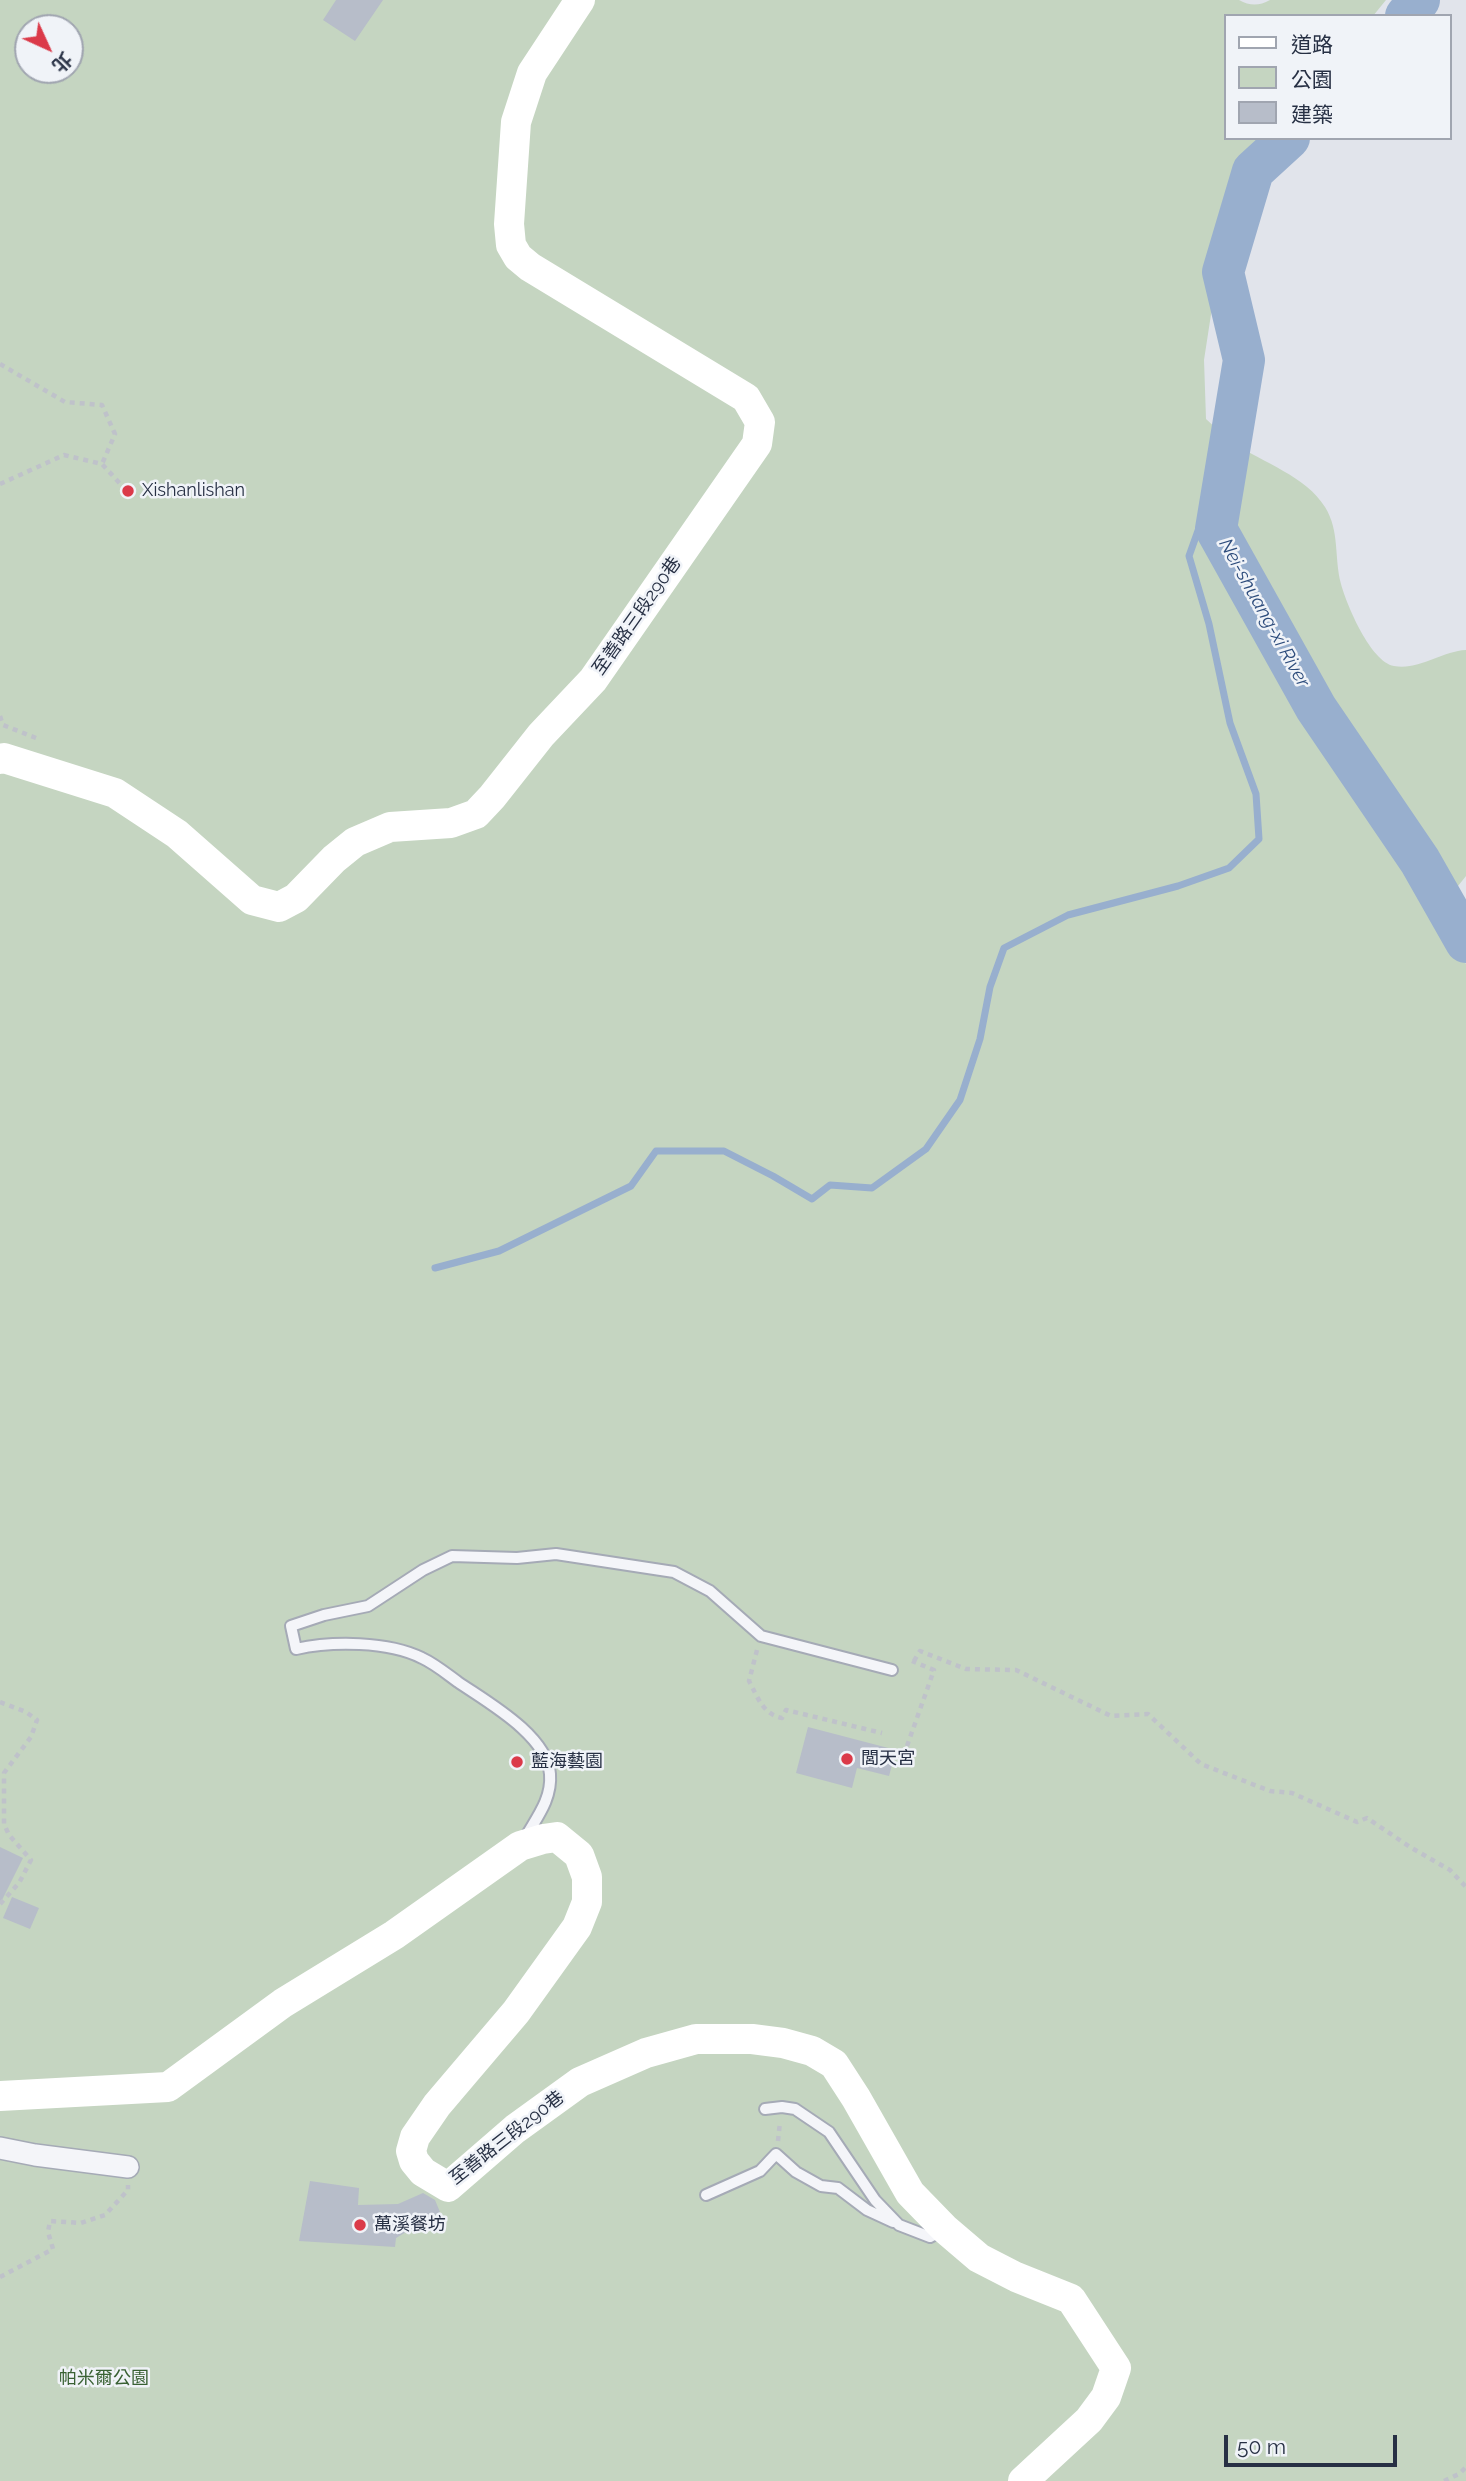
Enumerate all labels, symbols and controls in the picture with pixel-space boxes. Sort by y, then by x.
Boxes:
north arrow [14,14,84,84]
legend [1224,14,1452,140]
text: 道路 [1291,32,1333,57]
text: 北 [48,48,77,77]
text: 公園 [1291,67,1333,92]
text: 建築 [1291,102,1333,127]
place label: Xishanlishan [142,480,245,502]
marker: Xishanlishan [120,483,136,499]
water label: Nei-shuang-xi River [1214,535,1314,691]
street label: 至善路三段290巷 [588,553,686,679]
place label: 閭天宮 [861,1748,915,1770]
place label: 藍海藝園 [531,1751,603,1773]
marker: 閭天宮 [839,1751,855,1767]
marker: 藍海藝園 [509,1754,525,1770]
street label: 至善路三段290巷 [446,2087,568,2189]
place label: 萬溪餐坊 [374,2214,446,2236]
marker: 萬溪餐坊 [352,2217,368,2233]
park label: 帕米爾公園 [59,2368,149,2390]
scale bar [1228,2422,1401,2466]
text: 50 m [1237,2434,1286,2459]

